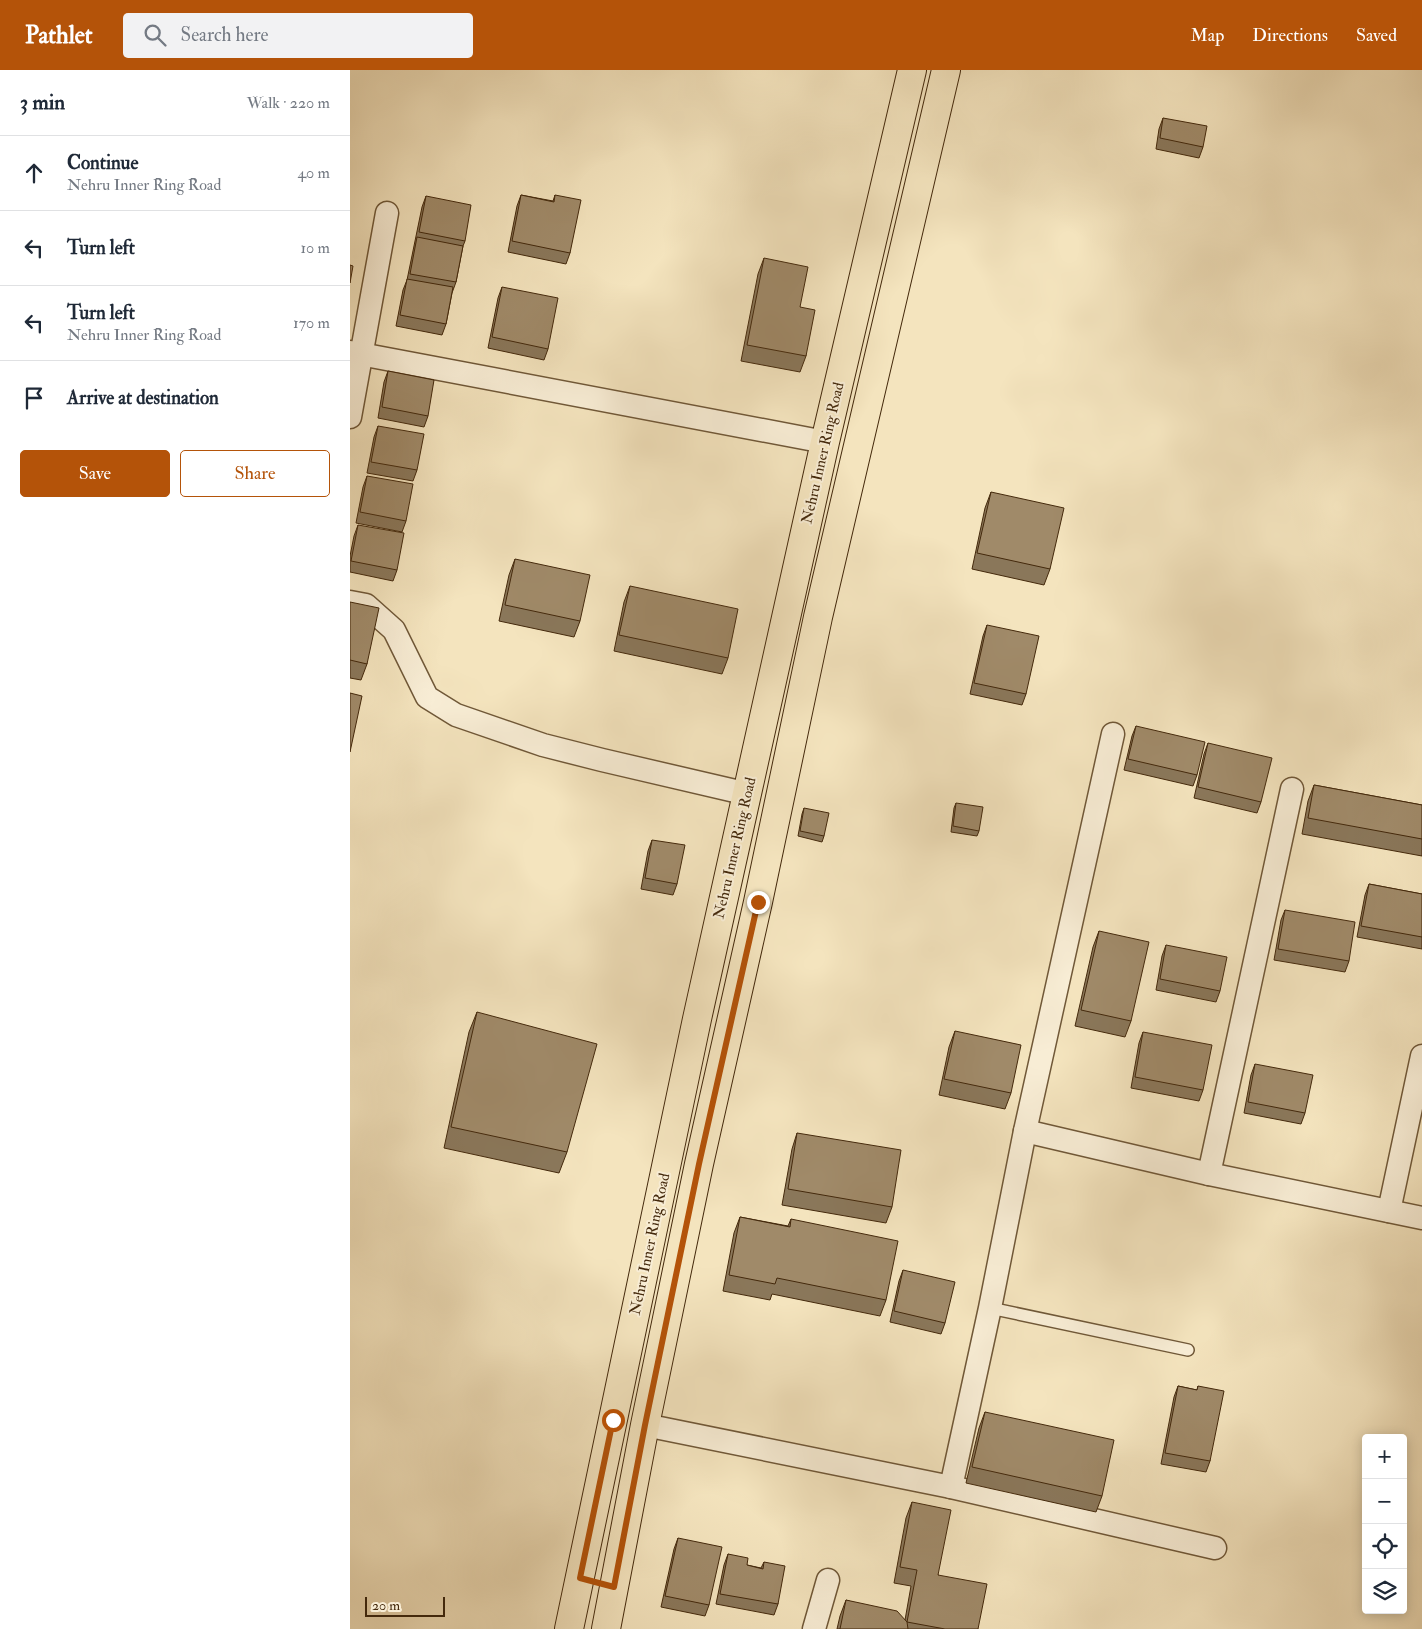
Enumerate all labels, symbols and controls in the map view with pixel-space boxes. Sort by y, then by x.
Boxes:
search box [123,13,473,58]
text: Pathlet [25,20,93,51]
icon: search [141,21,169,49]
text: Search here [181,23,268,47]
text: Map [1191,24,1224,47]
text: Directions [1252,24,1328,47]
text: Saved [1356,24,1397,47]
text: 3 min [20,89,65,116]
text: Walk · 220 m [247,93,330,113]
text: Continue [67,151,138,175]
icon: ahead [20,159,48,187]
text: 40 m [297,163,330,183]
text: Nehru Inner Ring Road [67,175,221,195]
icon: left [20,234,48,262]
text: Turn left [67,236,135,260]
text: 10 m [300,238,330,258]
text: Turn left [67,301,135,325]
icon: left [20,309,48,337]
text: 170 m [293,313,330,333]
text: Nehru Inner Ring Road [67,325,221,345]
street label: Nehru Inner Ring Road [797,380,849,526]
icon: arrive [20,384,48,412]
text: Arrive at destination [67,386,219,410]
button: Save [20,450,170,497]
button: Share [180,450,330,497]
street label: Nehru Inner Ring Road [709,775,761,921]
route end [747,891,770,914]
street label: Nehru Inner Ring Road [626,1171,674,1317]
route start [602,1409,625,1432]
map controls [1362,1434,1407,1614]
button: + [1362,1434,1407,1479]
button: − [1362,1479,1407,1524]
button: locate [1362,1524,1407,1569]
button: layers [1362,1569,1407,1614]
scale bar [365,1594,445,1617]
text: 20 m [372,1597,400,1614]

